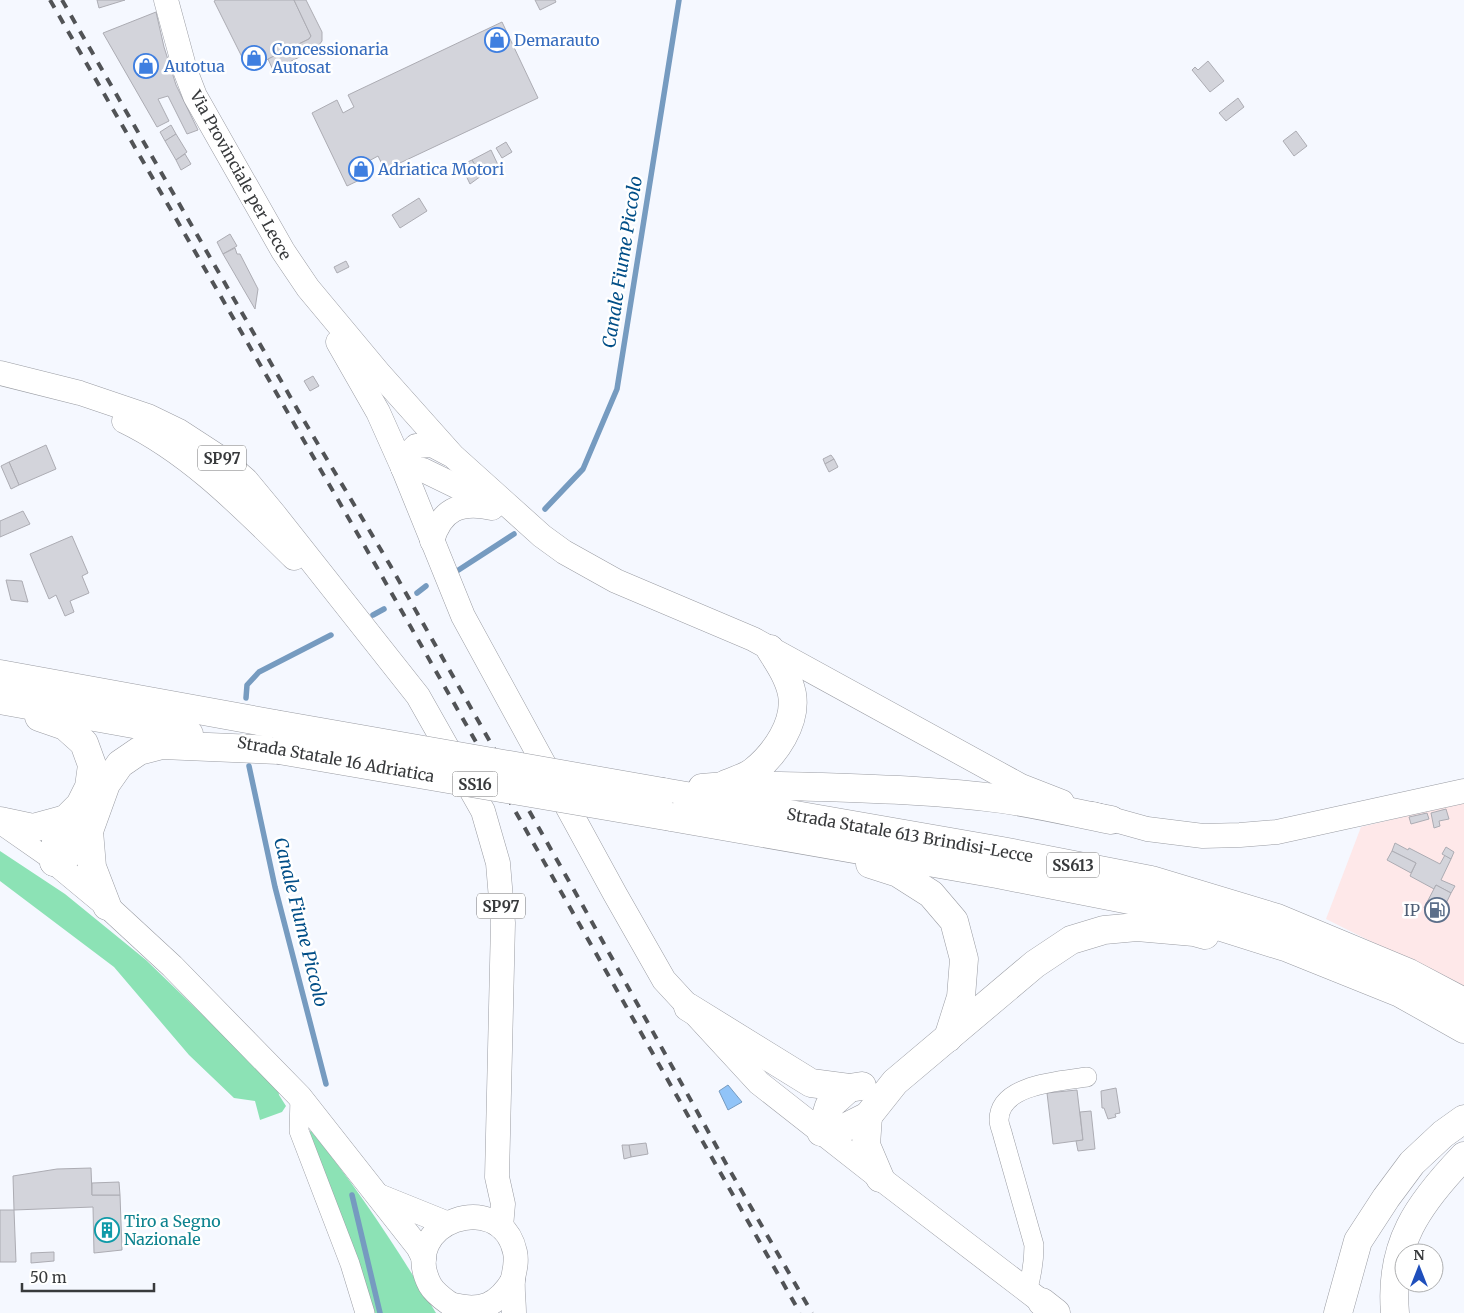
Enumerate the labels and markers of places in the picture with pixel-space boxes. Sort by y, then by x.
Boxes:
shop icon: Demarauto [484,27,510,53]
place label: Demarauto [514,30,600,50]
place label: Concessionaria Autosat [271,39,389,77]
shop icon: Concessionaria Autosat [241,45,267,71]
shop icon: Autotua [133,53,159,79]
place label: Autotua [163,56,225,76]
shop icon: Adriatica Motori [348,156,374,182]
place label: Adriatica Motori [377,159,504,179]
fuel station icon: IP [1424,897,1450,923]
place label: IP [1404,900,1420,920]
place label: Tiro a Segno Nazionale [124,1211,221,1249]
building icon: Tiro a Segno Nazionale [94,1217,120,1243]

